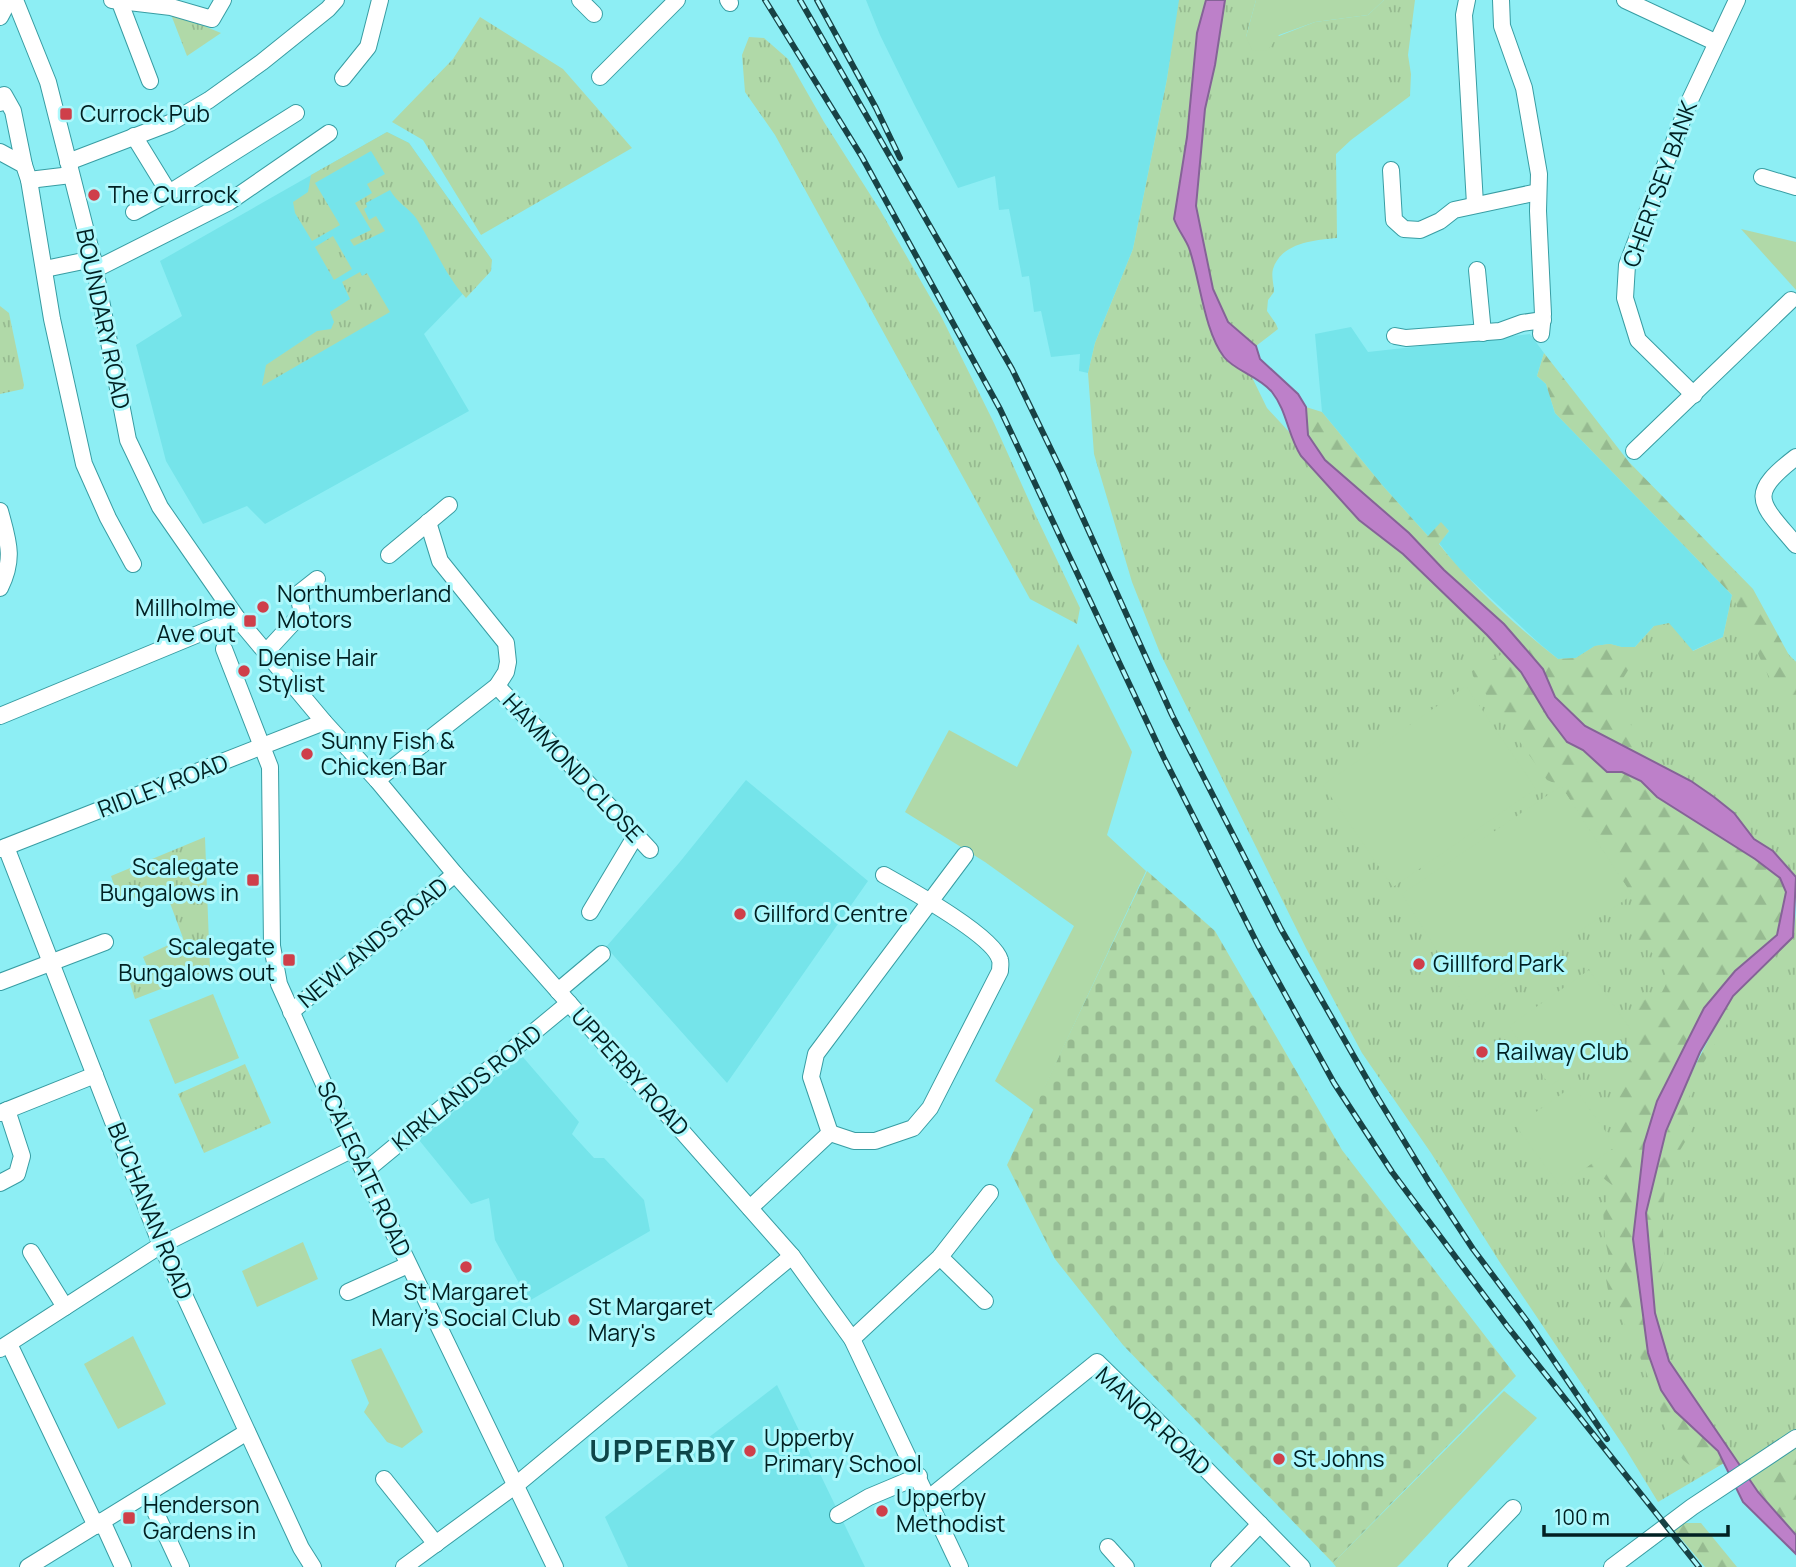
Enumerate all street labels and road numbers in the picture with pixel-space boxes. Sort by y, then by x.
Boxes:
street label: CHERTSEY BANK [1614,95,1704,272]
street label: BOUNDARY ROAD [69,226,139,412]
street label: HAMMOND CLOSE [496,686,651,849]
street label: RIDLEY ROAD [93,746,232,825]
street label: NEWLANDS ROAD [290,870,454,1015]
street label: UPPERBY ROAD [565,1000,697,1142]
street label: KIRKLANDS ROAD [385,1017,548,1158]
street label: SCALEGATE ROAD [310,1076,420,1261]
street label: BUCHANAN ROAD [101,1117,201,1304]
street label: MANOR ROAD [1089,1359,1218,1482]

